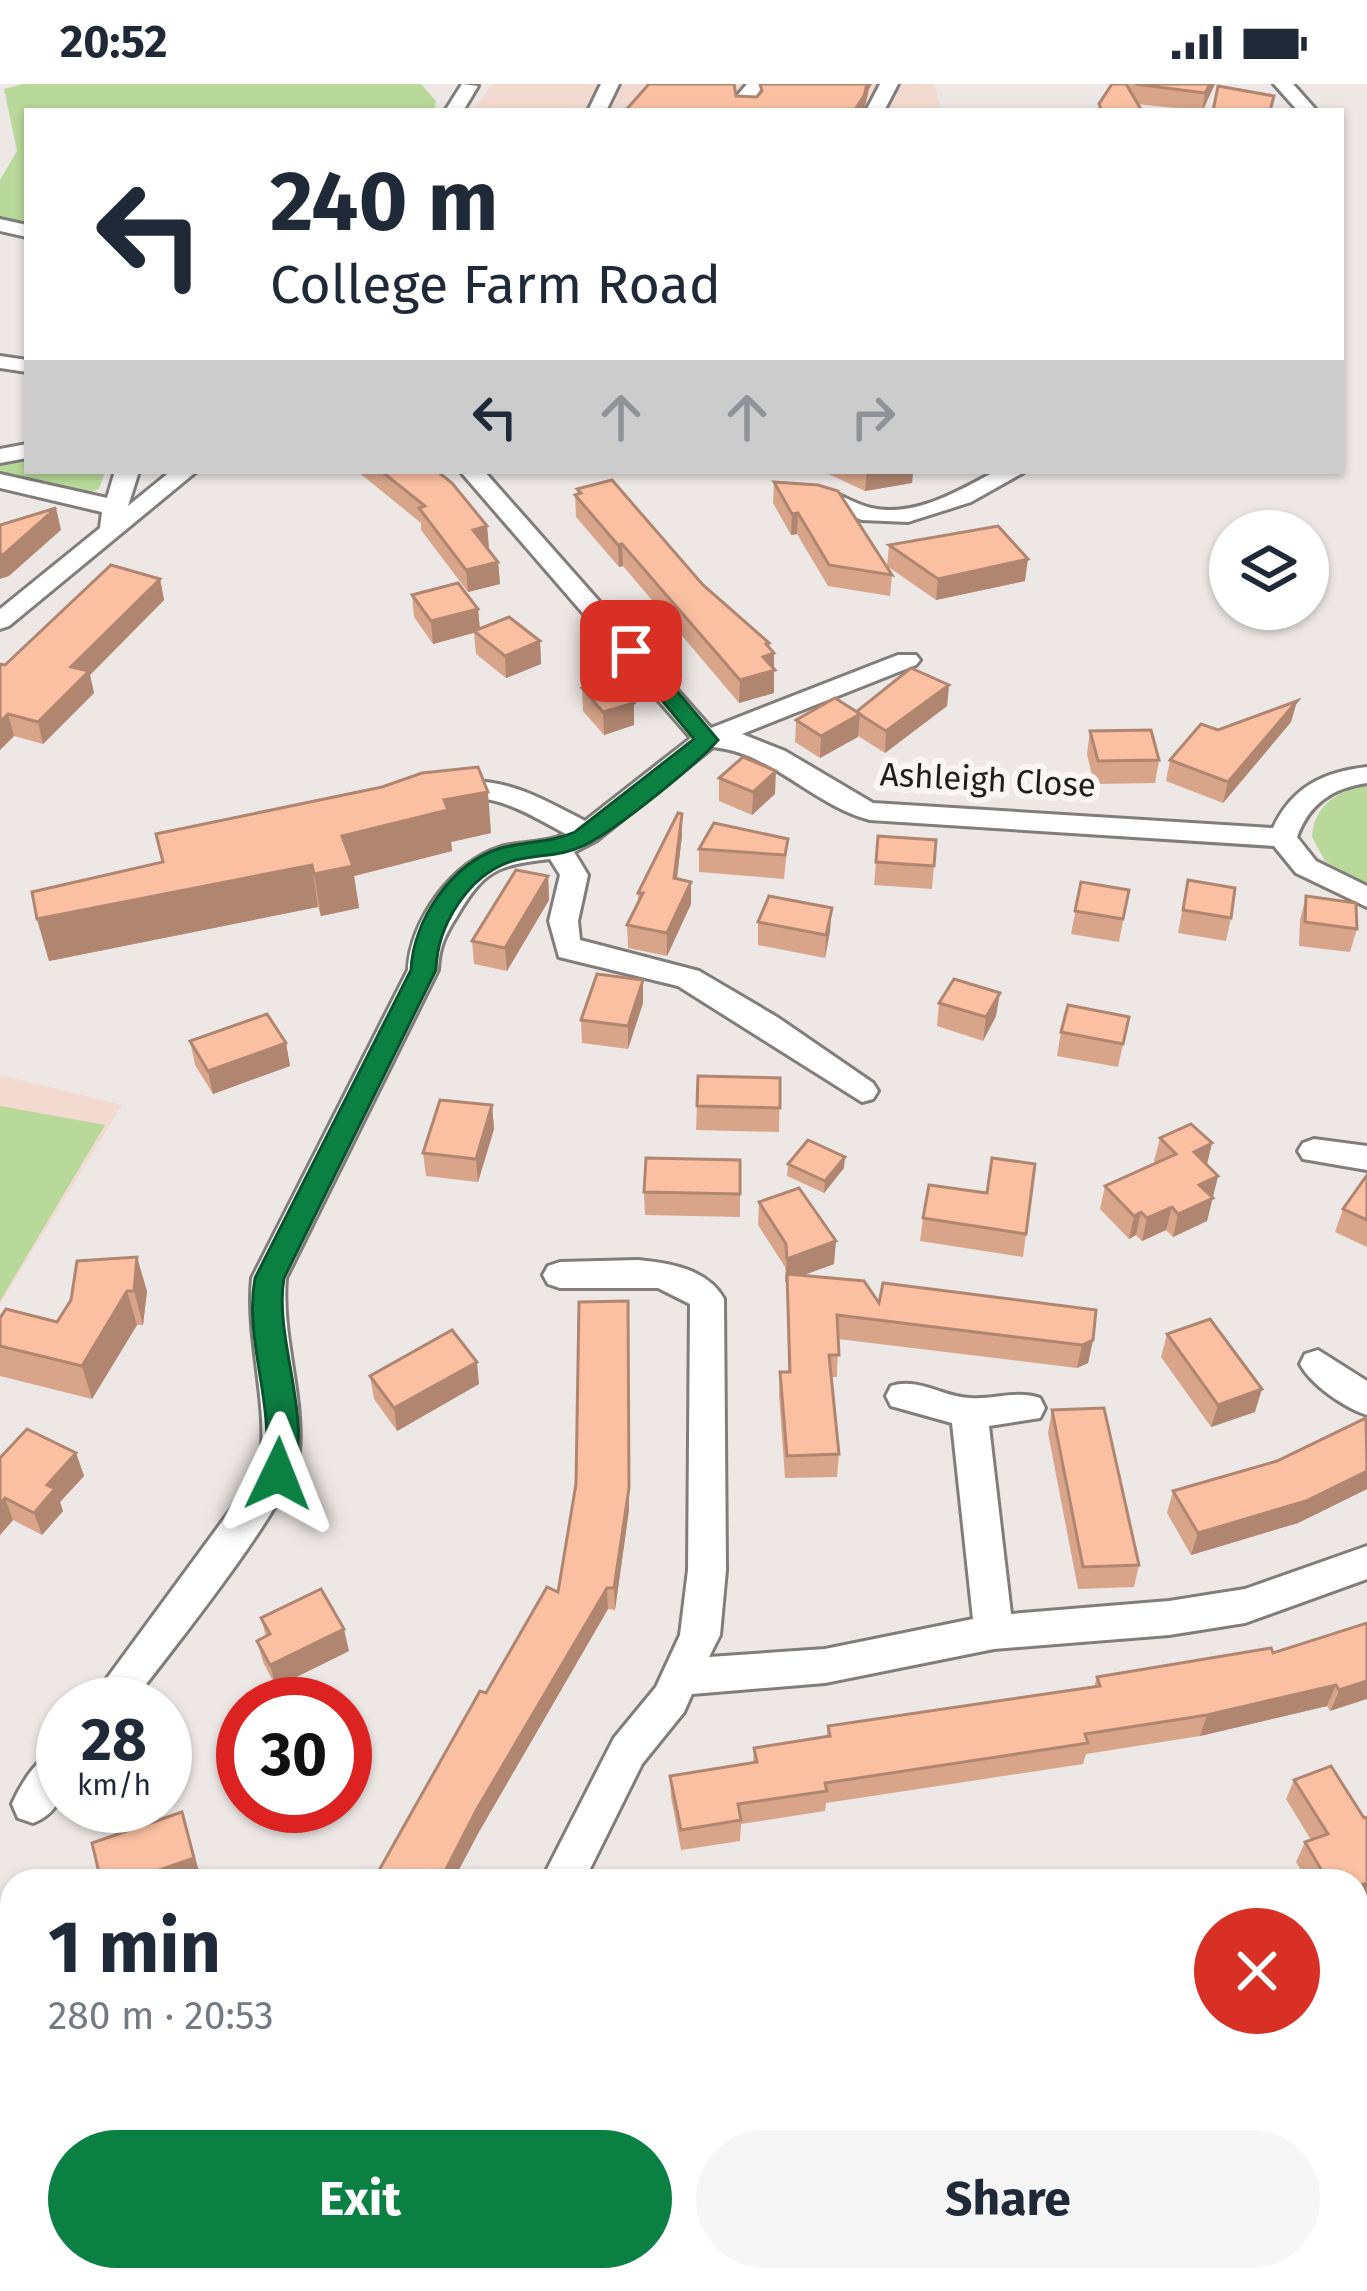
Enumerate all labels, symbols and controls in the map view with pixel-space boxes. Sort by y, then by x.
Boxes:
text: 20:52 [60,15,168,69]
text: 240 m [270,151,498,252]
icon: left [72,156,228,312]
text: College Farm Road [270,253,721,317]
icon: left [462,384,528,450]
icon: ahead [588,384,654,450]
icon: ahead [714,384,780,450]
icon: right [840,384,906,450]
map controls [1209,510,1329,630]
button: layers [1209,510,1329,630]
pin [580,600,682,702]
icon: arrive [598,618,664,684]
street label: Ashleigh Close [879,754,1097,806]
position arrow [215,1411,341,1537]
speed limit sign: 30 [216,1677,372,1833]
text: 28 [81,1704,147,1776]
text: km/h [77,1767,151,1803]
text: 1 min [48,1905,221,1991]
button: close [1194,1908,1320,2034]
text: 280 m · 20:53 [48,1993,274,2039]
button: Exit [48,2130,672,2268]
button: Share [696,2130,1320,2268]

